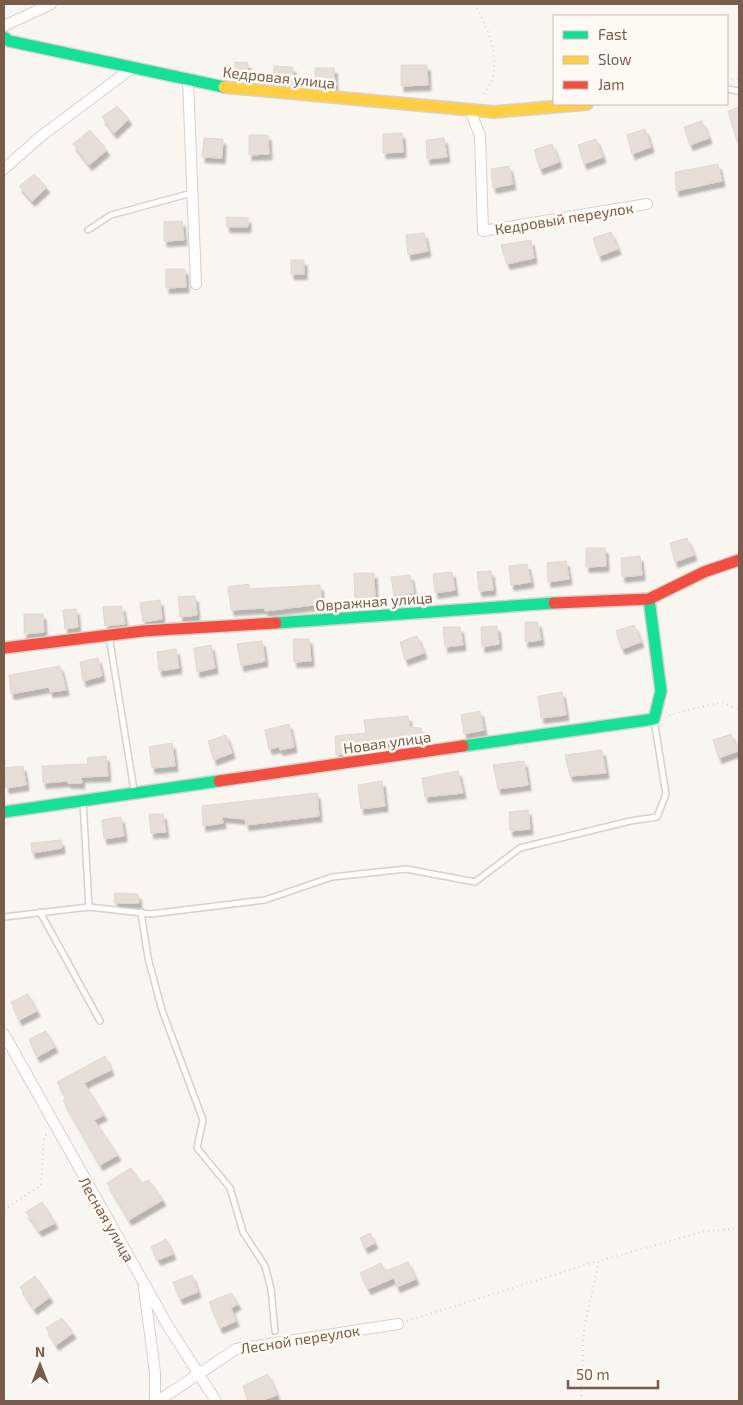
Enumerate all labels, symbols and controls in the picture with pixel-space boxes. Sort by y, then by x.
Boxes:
legend [553,15,728,105]
text: Fast [598,25,628,43]
text: Slow [598,50,632,68]
street label: Кедровая улица [222,62,336,93]
text: Jam [598,75,624,93]
street label: Кедровый переулок [493,198,635,239]
street label: Овражная улица [315,588,433,615]
street label: Новая улица [342,727,432,758]
street label: Лесная улица [74,1173,139,1265]
street label: Лесной переулок [239,1321,361,1358]
north arrow [15,1340,65,1390]
text: N [35,1343,45,1360]
scale bar [568,1358,658,1390]
text: 50 m [576,1365,610,1383]

